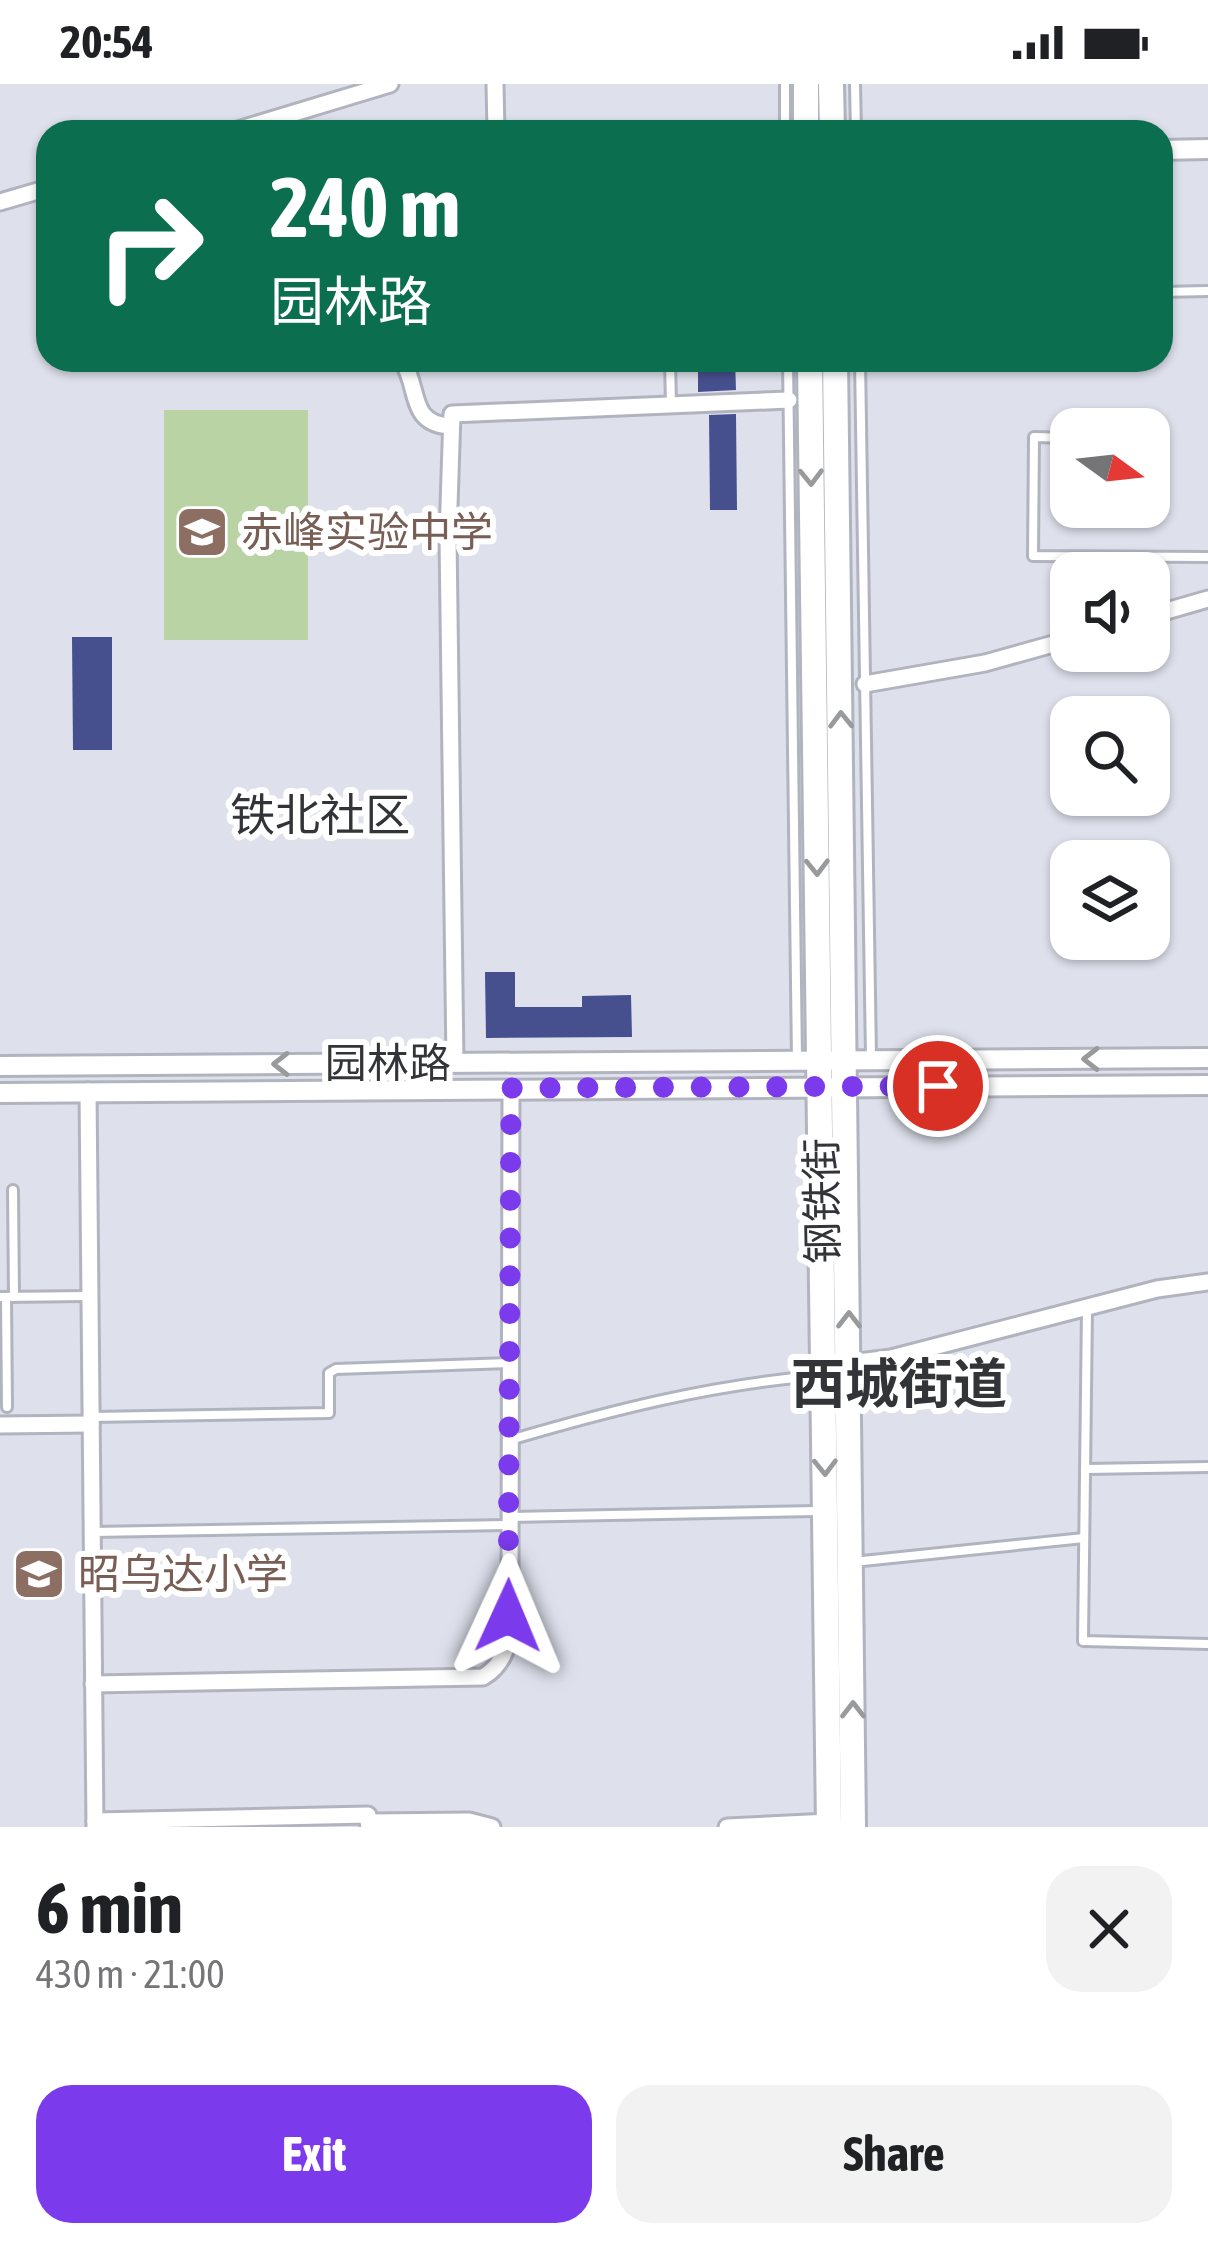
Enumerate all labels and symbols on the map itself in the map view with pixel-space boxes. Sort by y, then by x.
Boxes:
north arrow [1050,408,1170,528]
one-way arrow [798,468,824,487]
school or university icon: 赤峰实验中学 [174,504,230,560]
place label: 赤峰实验中学 [241,508,493,556]
one-way arrow [829,710,855,729]
district label: 铁北社区 [230,789,410,841]
one-way arrow [804,859,830,877]
pin [887,1035,989,1137]
street label: 园林路 [325,1039,451,1087]
one-way arrow [1081,1046,1099,1072]
one-way arrow [271,1051,289,1077]
street label: 钢铁街 [797,1138,847,1264]
one-way arrow [837,1310,863,1329]
district label: 西城街道 [791,1353,1007,1414]
one-way arrow [812,1459,838,1477]
school or university icon: 昭乌达小学 [11,1546,67,1602]
place label: 昭乌达小学 [78,1550,288,1598]
position arrow [445,1553,571,1679]
one-way arrow [840,1700,866,1719]

